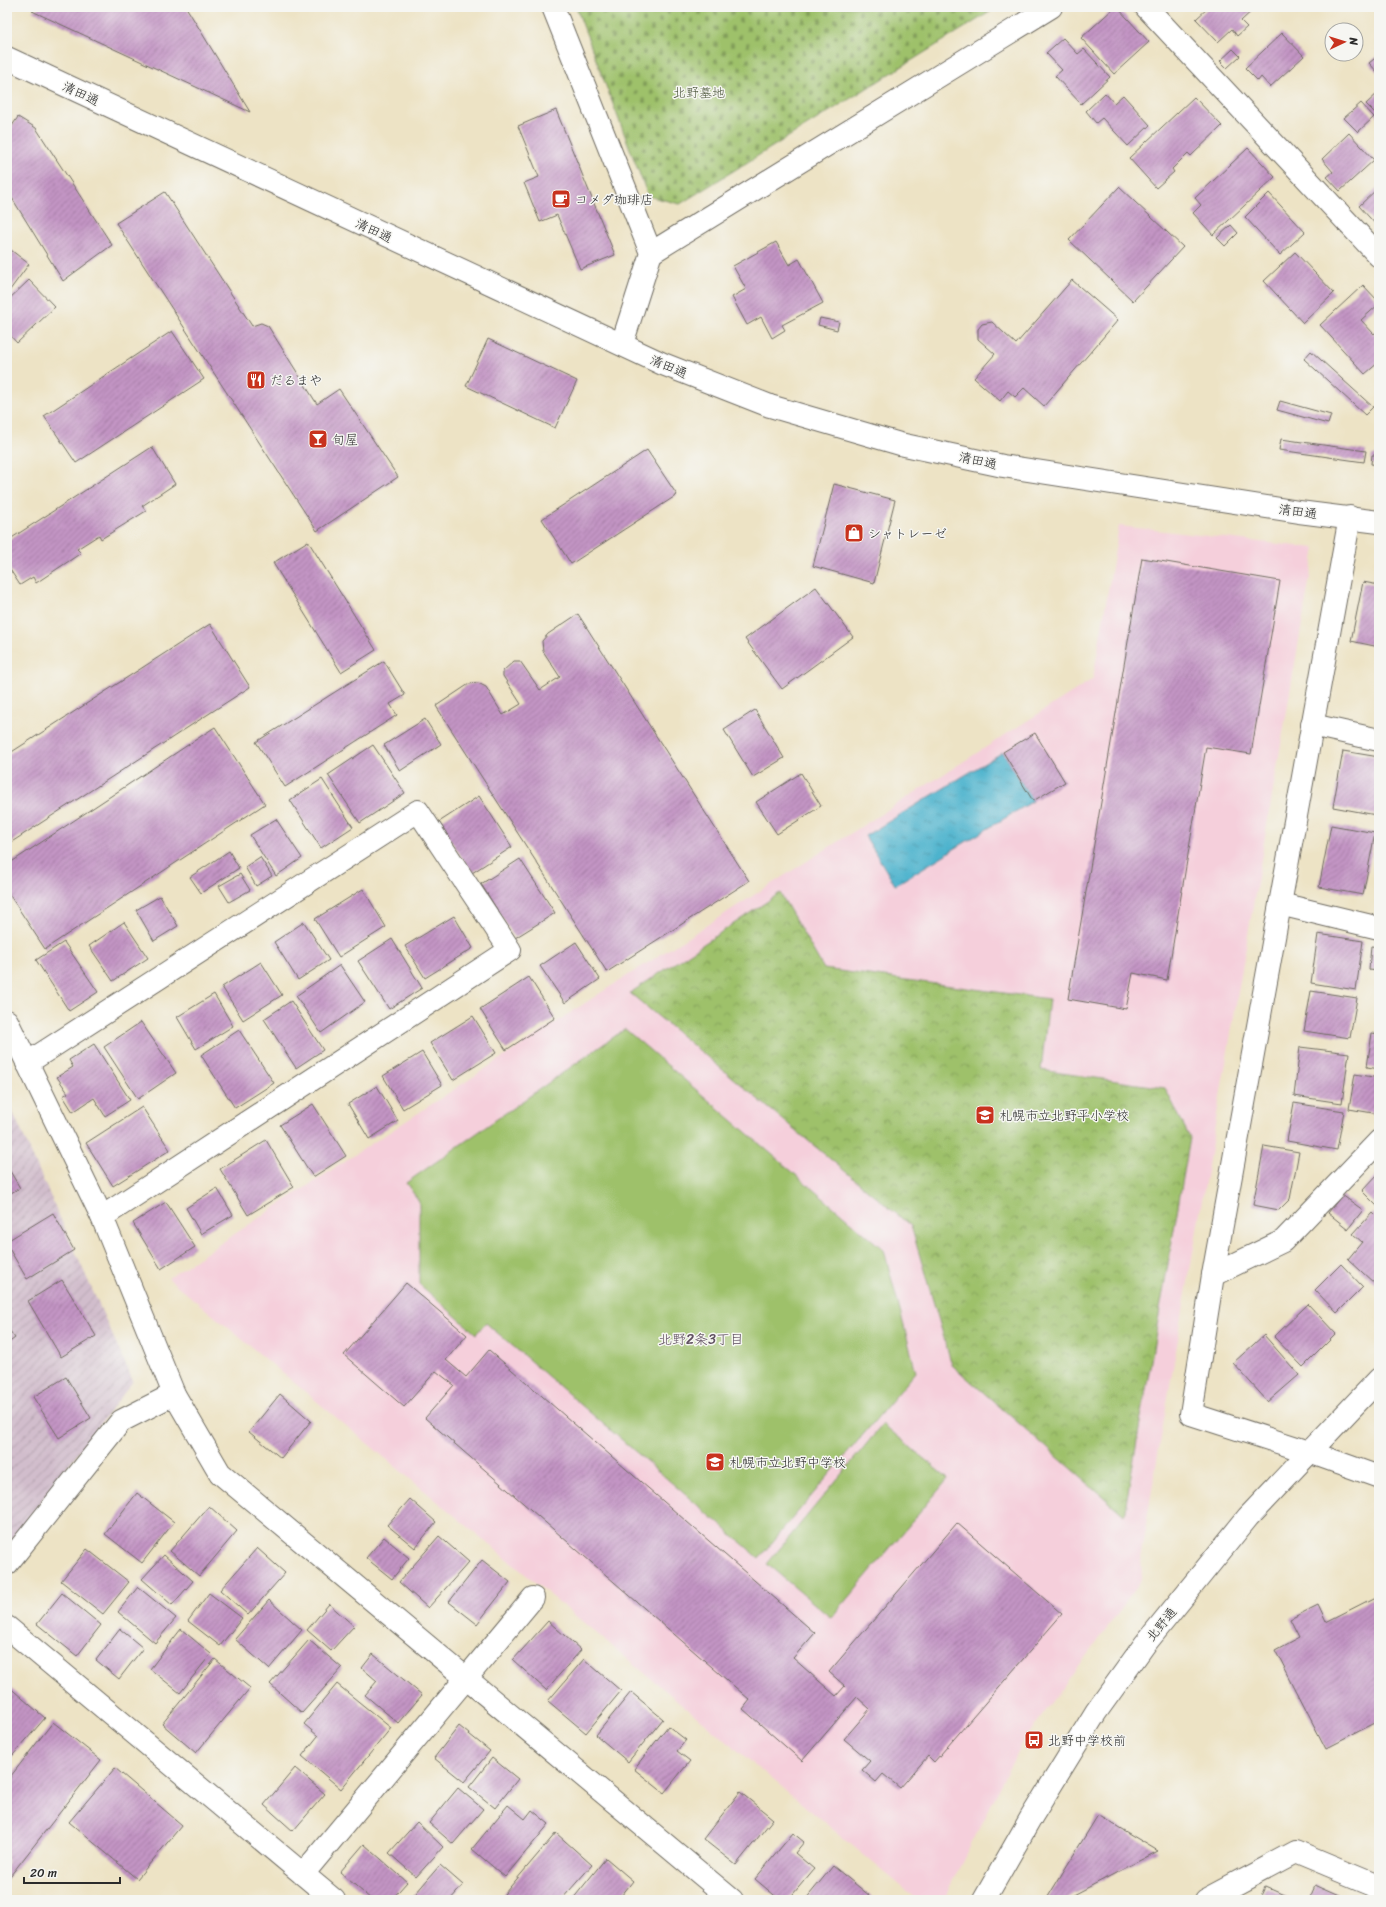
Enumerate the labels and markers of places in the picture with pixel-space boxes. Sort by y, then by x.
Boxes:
cafe icon: コメダ珈琲店 [550,188,572,210]
place label: コメダ珈琲店 [575,188,653,211]
restaurant icon: だるまや [245,369,267,391]
place label: だるまや [270,369,322,392]
bar icon: 旬屋 [307,428,329,450]
place label: 旬屋 [332,428,358,451]
shop icon: シャトレーゼ [843,522,865,544]
place label: シャトレーゼ [868,522,947,545]
school or university icon: 札幌市立北野平小学校 [974,1104,996,1126]
place label: 札幌市立北野平小学校 [999,1104,1129,1127]
school or university icon: 札幌市立北野中学校 [704,1451,726,1473]
place label: 札幌市立北野中学校 [729,1451,846,1474]
bus stop icon: 北野中学校前 [1023,1729,1045,1751]
place label: 北野中学校前 [1048,1729,1126,1752]

